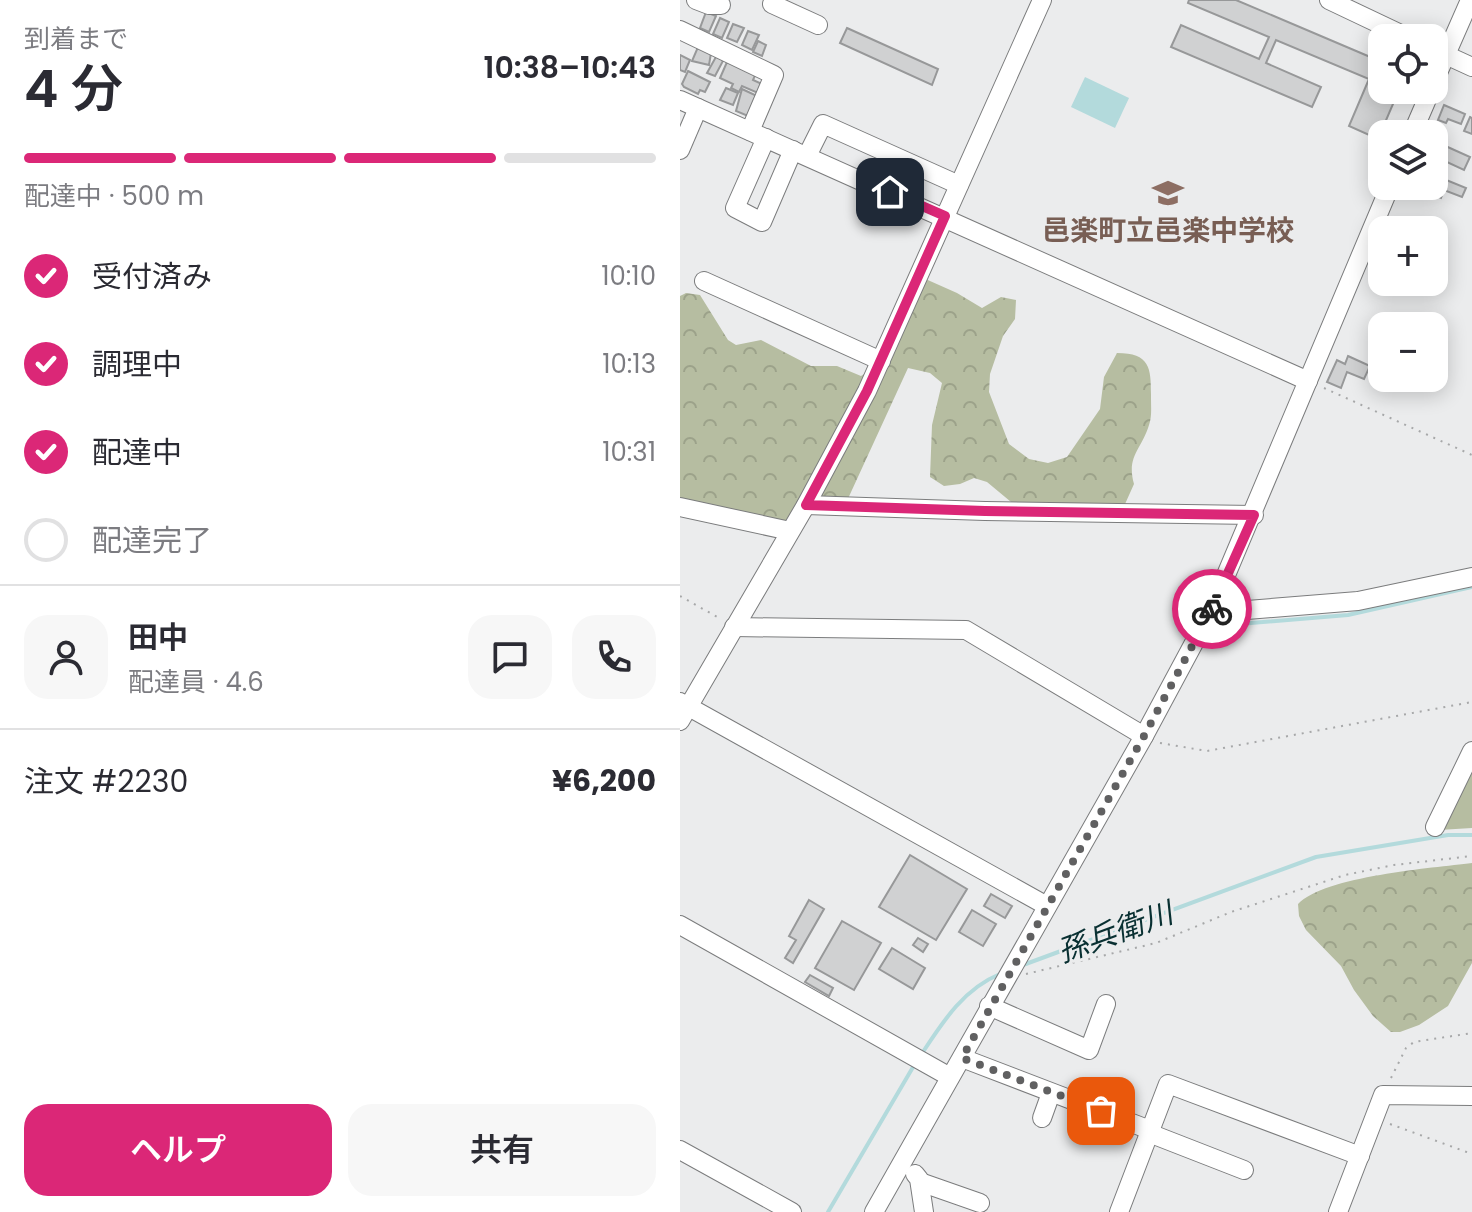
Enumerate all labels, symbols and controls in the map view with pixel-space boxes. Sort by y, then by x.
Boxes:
text: 到着まで [24,21,128,57]
map controls [1368,24,1448,392]
button: locate [1368,24,1448,104]
text: 10:38–10:43 [484,46,656,89]
text: 4 分 [24,52,123,125]
button: layers [1368,120,1448,200]
pin [856,158,924,226]
icon: home [868,170,912,214]
school or university icon: 邑楽町立邑楽中学校 [1151,176,1185,210]
text: 配達中 · 500 m [24,178,204,214]
place label: 邑楽町立邑楽中学校 [1042,211,1294,250]
button: + [1368,216,1448,296]
icon: check [24,254,68,298]
text: 受付済み [92,255,212,298]
text: 10:10 [601,258,656,294]
button: − [1368,312,1448,392]
icon: check [24,342,68,386]
text: 調理中 [92,343,182,386]
text: 10:13 [602,346,656,382]
icon: check [24,430,68,474]
text: 配達中 [92,431,182,474]
text: 10:31 [602,434,656,470]
text: 配達完了 [92,519,212,562]
courier [1172,569,1252,649]
icon: bike [1190,587,1234,631]
button: person [24,615,108,699]
button: chat [468,615,552,699]
button: phone [572,615,656,699]
text: 田中 [128,616,188,659]
text: 配達員 · 4.6 [128,664,264,700]
text: ¥6,200 [552,759,656,802]
text: 注文 #2230 [24,760,188,803]
water label: 孫兵衛川 [1051,890,1182,973]
pin [1067,1077,1135,1145]
icon: bag [1079,1089,1123,1133]
button: ヘルプ [24,1104,332,1196]
button: 共有 [348,1104,656,1196]

